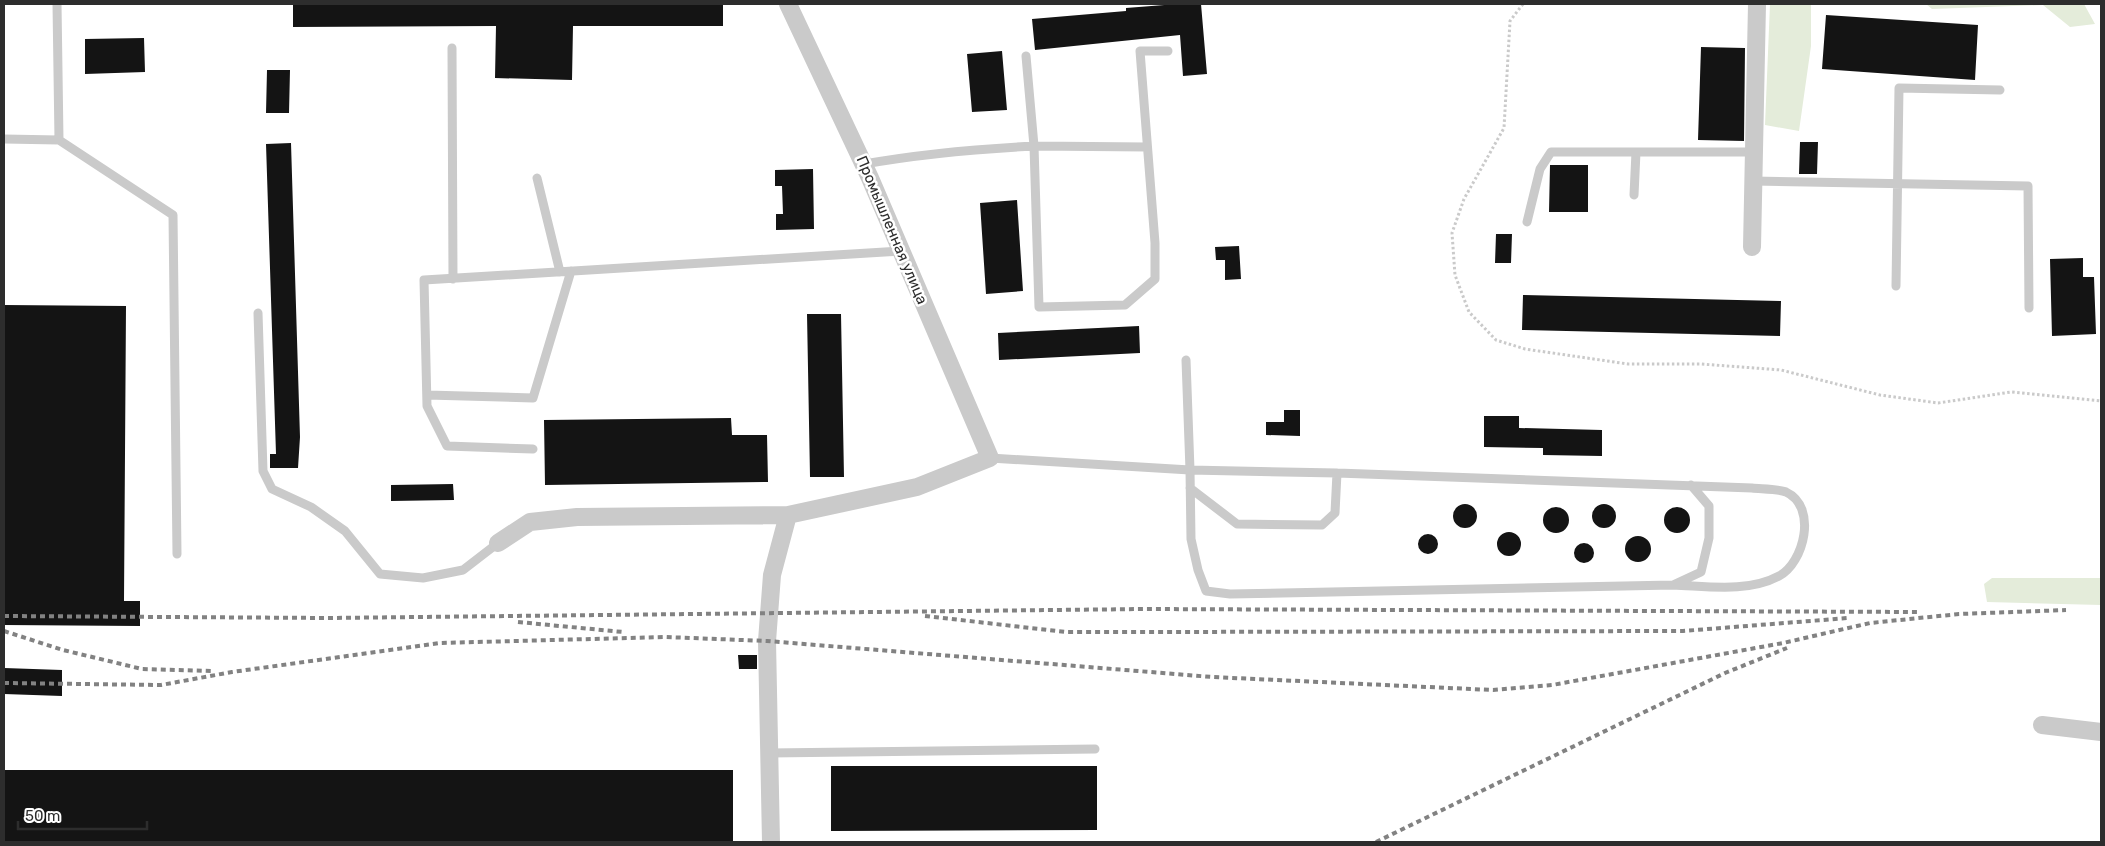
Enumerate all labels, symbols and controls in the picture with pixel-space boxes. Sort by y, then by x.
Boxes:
street label: Промышленная улица [853,153,931,307]
scale bar [18,798,146,830]
text: 50 m [25,807,60,825]

